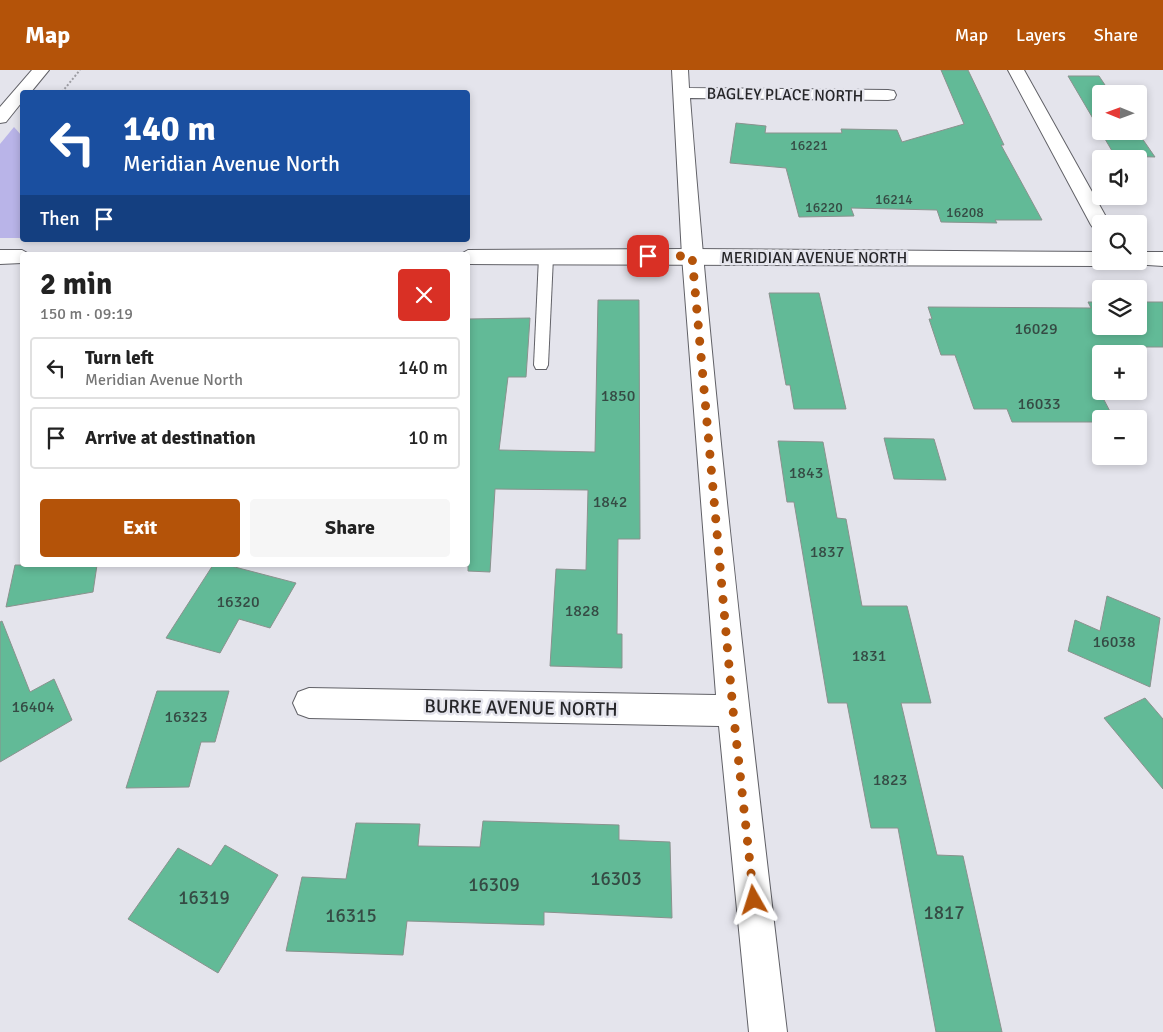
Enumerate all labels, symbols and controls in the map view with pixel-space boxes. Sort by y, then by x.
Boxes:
text: Map [25,20,70,50]
text: Map [955,24,988,46]
text: Layers [1016,24,1066,46]
text: Share [1094,24,1138,46]
street label: BAGLEY PLACE NORTH [706,84,864,106]
north arrow [1092,85,1148,140]
map controls [1092,85,1147,465]
text: 140 m [123,107,216,150]
icon: left [40,110,105,175]
house number: 16221 [790,137,828,154]
text: Meridian Avenue North [123,150,340,177]
button: sound [1092,150,1147,205]
house number: 16214 [875,191,913,208]
house number: 16220 [805,199,843,216]
house number: 16208 [946,204,984,221]
icon: arrive [90,205,118,233]
text: Then [40,207,80,231]
button: search [1092,215,1147,270]
pin [627,235,669,277]
icon: arrive [634,242,662,270]
street label: MERIDIAN AVENUE NORTH [721,248,907,268]
text: 2 min [40,266,112,303]
button: close [398,269,450,321]
button: layers [1092,280,1147,335]
text: 150 m · 09:19 [40,304,133,324]
house number: 16029 [1014,319,1058,339]
button: + [1092,345,1147,400]
text: Turn left [85,346,154,370]
icon: left [42,354,70,382]
text: 140 m [398,356,448,380]
text: Meridian Avenue North [85,370,243,390]
house number: 1850 [601,386,635,406]
house number: 16033 [1017,394,1061,414]
button: − [1092,410,1147,465]
icon: arrive [42,424,70,452]
text: Arrive at destination [85,426,256,450]
text: 10 m [408,426,448,450]
house number: 1843 [789,463,823,483]
house number: 1842 [593,492,627,512]
button: Exit [40,499,240,557]
button: Share [250,499,450,557]
house number: 1837 [810,542,844,562]
house number: 16320 [216,592,260,612]
house number: 1828 [565,601,599,621]
house number: 16038 [1092,632,1136,652]
house number: 1831 [852,646,886,666]
street label: BURKE AVENUE NORTH [424,694,618,722]
house number: 16404 [11,697,55,717]
house number: 16323 [164,707,208,727]
house number: 1823 [873,770,907,790]
house number: 16303 [590,867,642,891]
house number: 16309 [468,873,520,897]
position arrow [727,873,779,925]
house number: 16319 [178,886,230,910]
house number: 1817 [923,901,965,925]
house number: 16315 [325,904,377,928]

